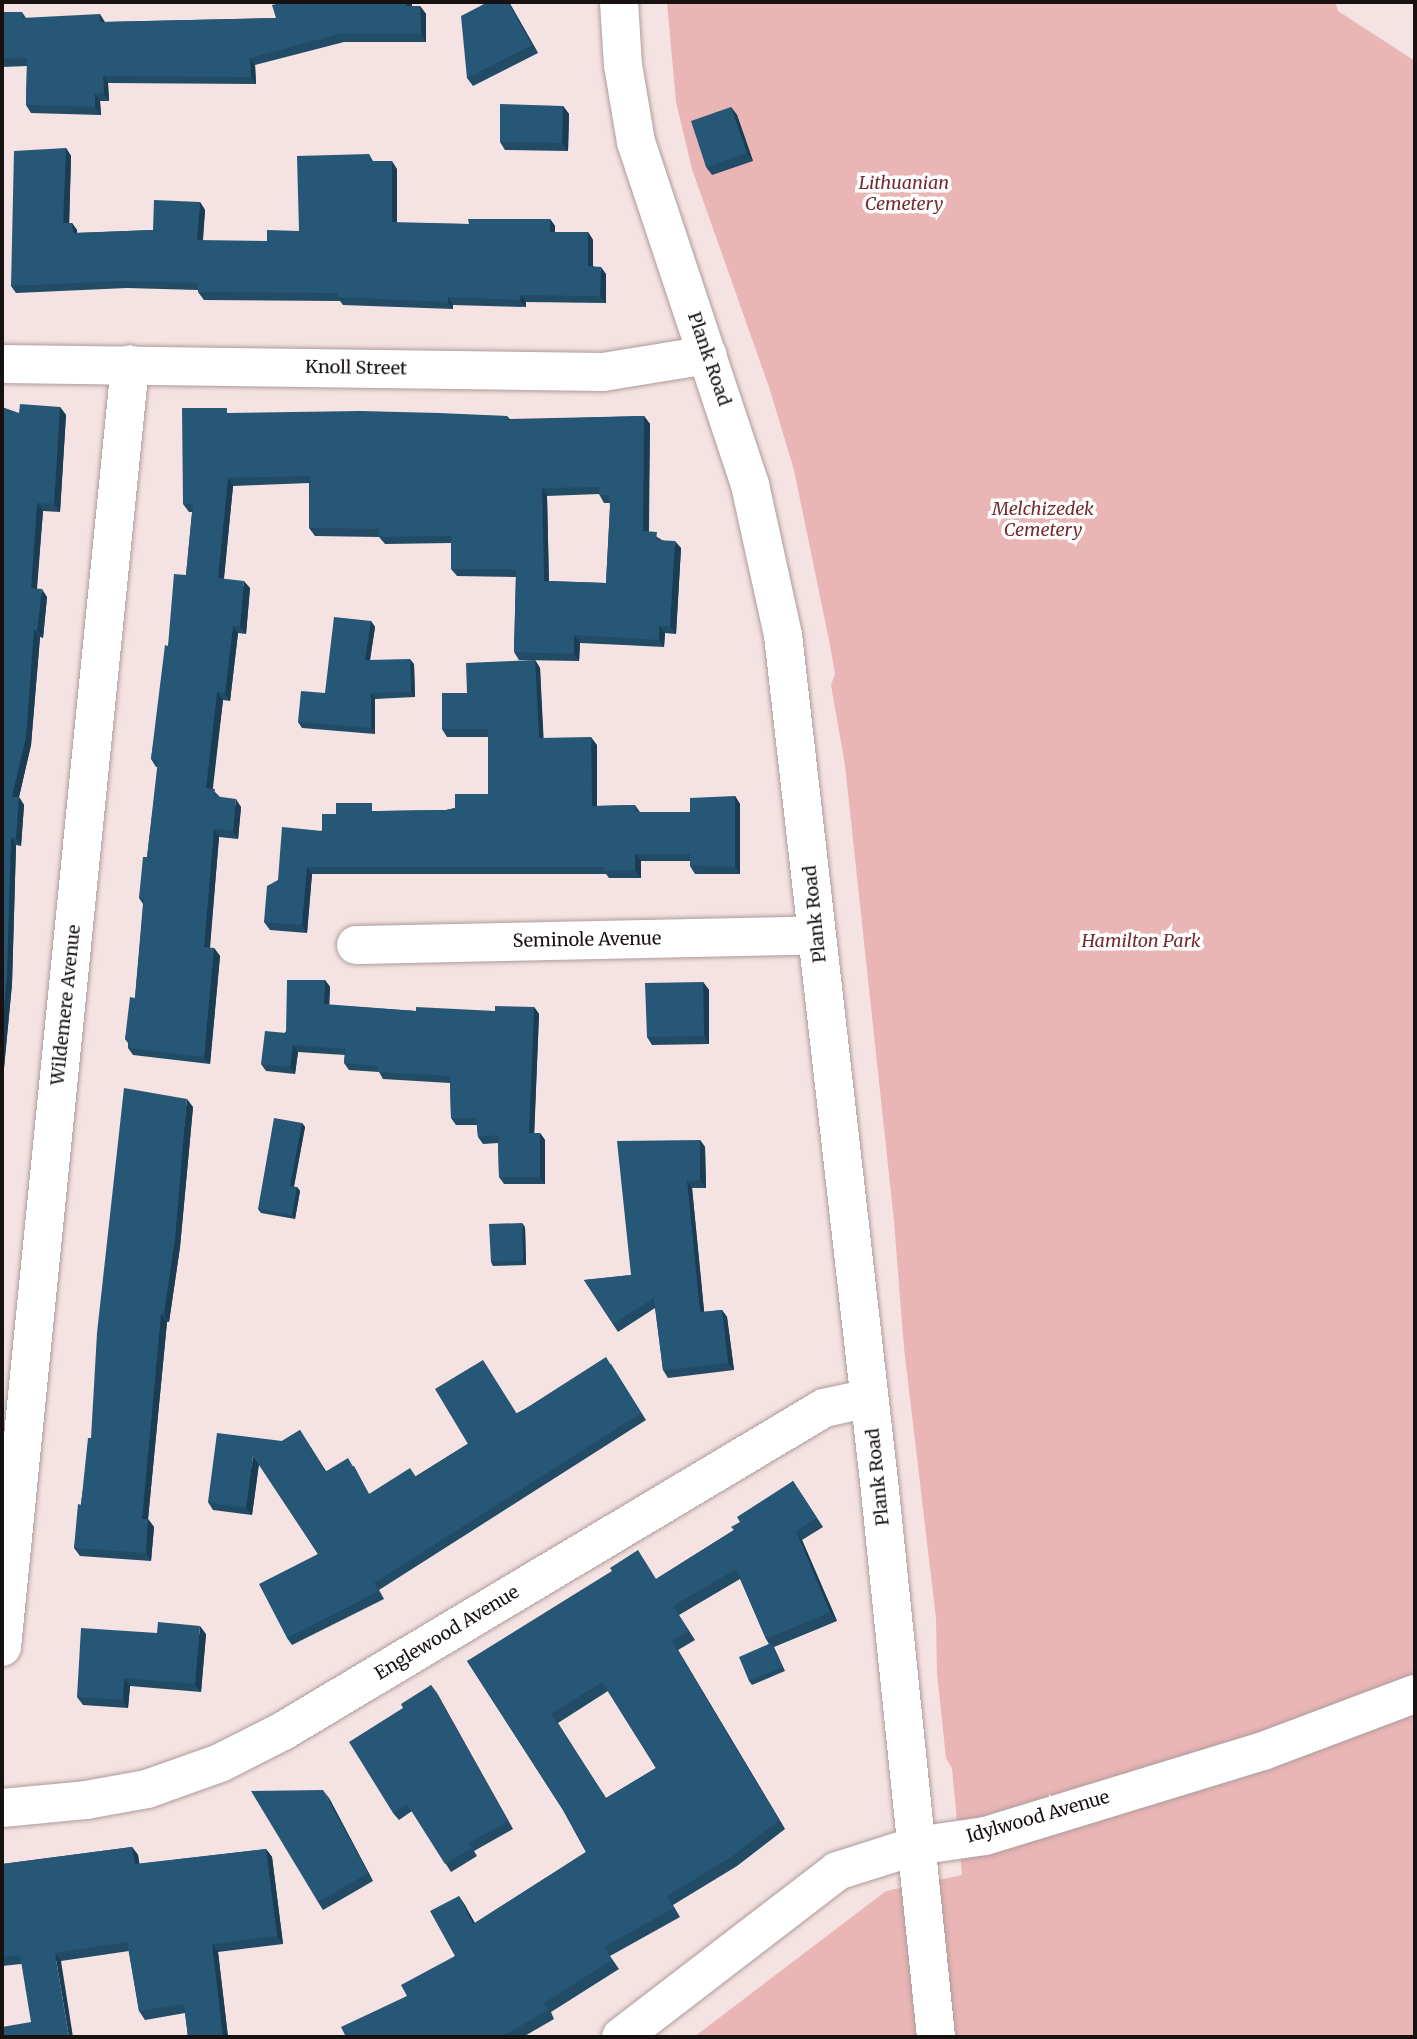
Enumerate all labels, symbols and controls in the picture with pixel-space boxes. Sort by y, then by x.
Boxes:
park label: Lithuanian Cemetery [859,173,949,216]
street label: Plank Road [683,309,735,409]
street label: Knoll Street [305,356,407,380]
park label: Melchizedek Cemetery [992,499,1094,542]
street label: Plank Road [799,864,831,964]
street label: Wildemere Avenue [47,924,85,1086]
street label: Seminole Avenue [512,928,662,952]
park label: Hamilton Park [1082,930,1200,952]
street label: Plank Road [862,1427,894,1527]
street label: Englewood Avenue [371,1581,523,1685]
street label: Idylwood Avenue [964,1786,1112,1848]

